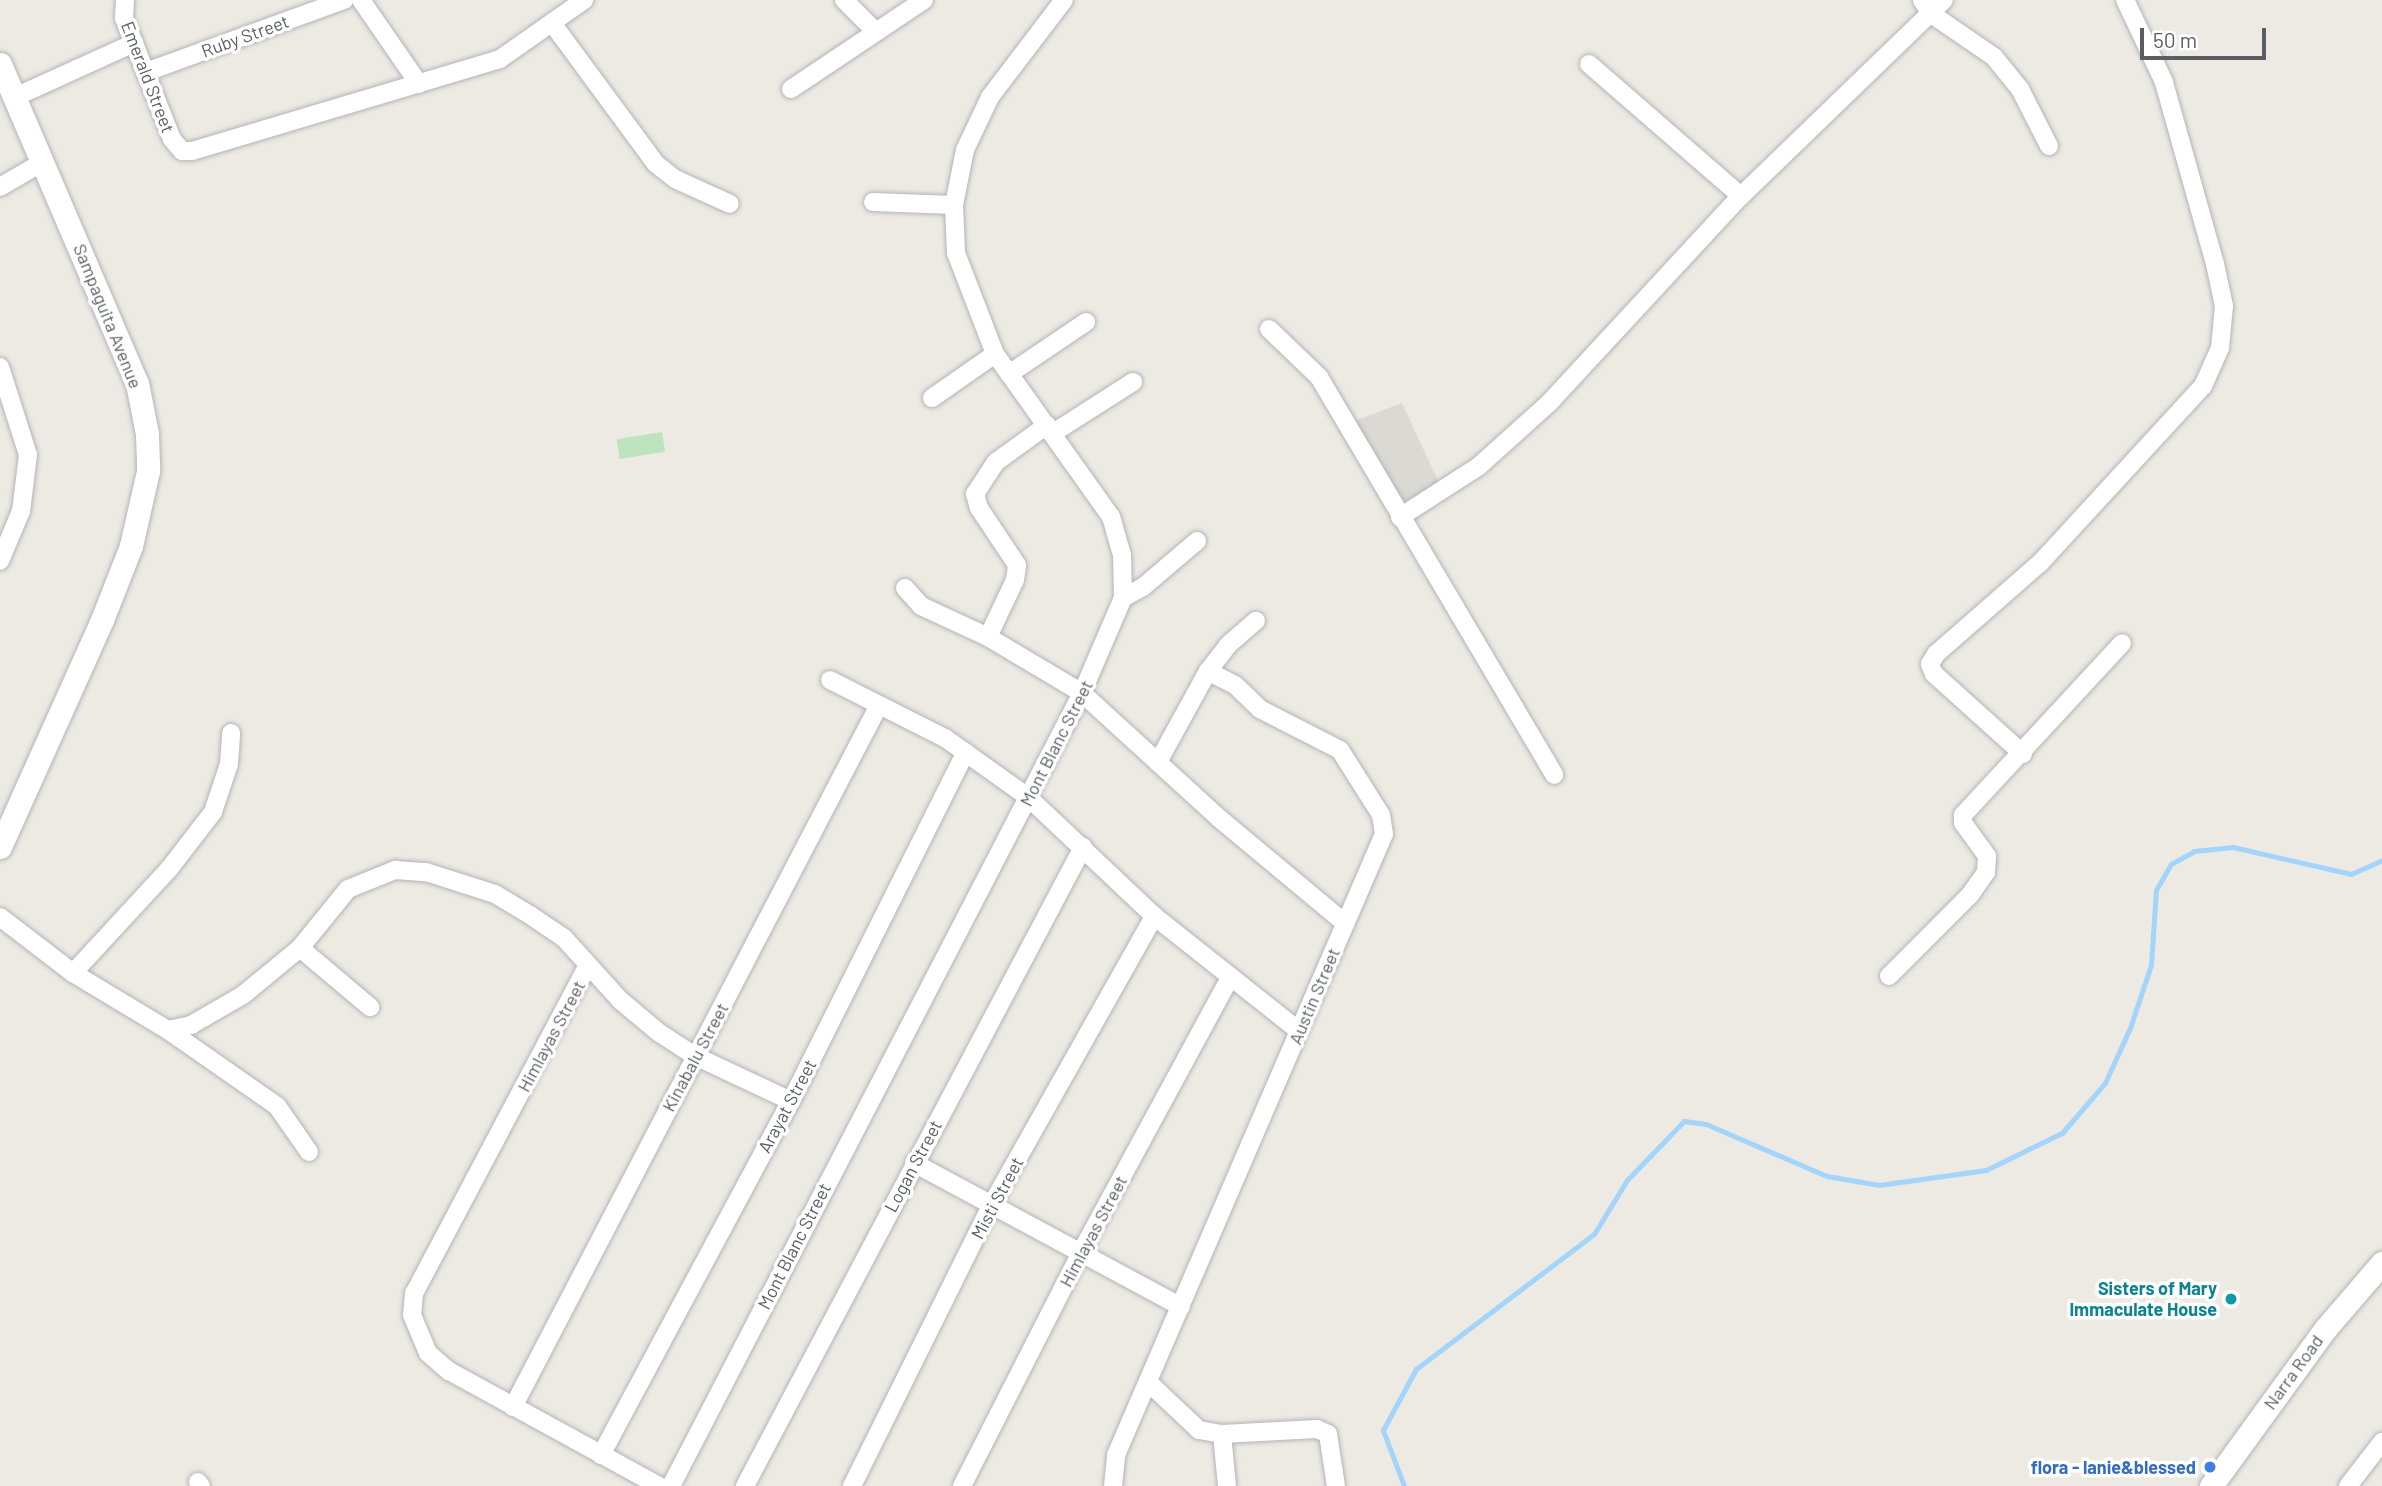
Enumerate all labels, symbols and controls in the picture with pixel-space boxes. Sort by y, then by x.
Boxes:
street label: Ruby Street [198,10,292,62]
scale bar [2144,14,2270,58]
street label: Emerald Street [117,18,179,136]
text: 50 m [2153,27,2197,52]
street label: Sampaguita Avenue [69,241,147,391]
street label: Mont Blanc Street [1015,676,1097,810]
street label: Austin Street [1284,944,1344,1048]
street label: Himlayas Street [513,977,589,1095]
street label: Kinabalu Street [657,999,733,1115]
street label: Arayat Street [753,1055,821,1157]
street label: Logan Street [880,1116,946,1216]
street label: Misti Street [966,1153,1028,1243]
street label: Himlayas Street [1055,1172,1131,1290]
street label: Mont Blanc Street [753,1179,835,1313]
place label: Sisters of Mary Immaculate House [2069,1278,2217,1320]
marker: Sisters of Mary Immaculate House [2223,1291,2239,1307]
street label: Narra Road [2259,1330,2327,1414]
place label: flora - lanie&blessed [2031,1456,2196,1478]
marker: flora - lanie&blessed [2202,1459,2218,1475]

